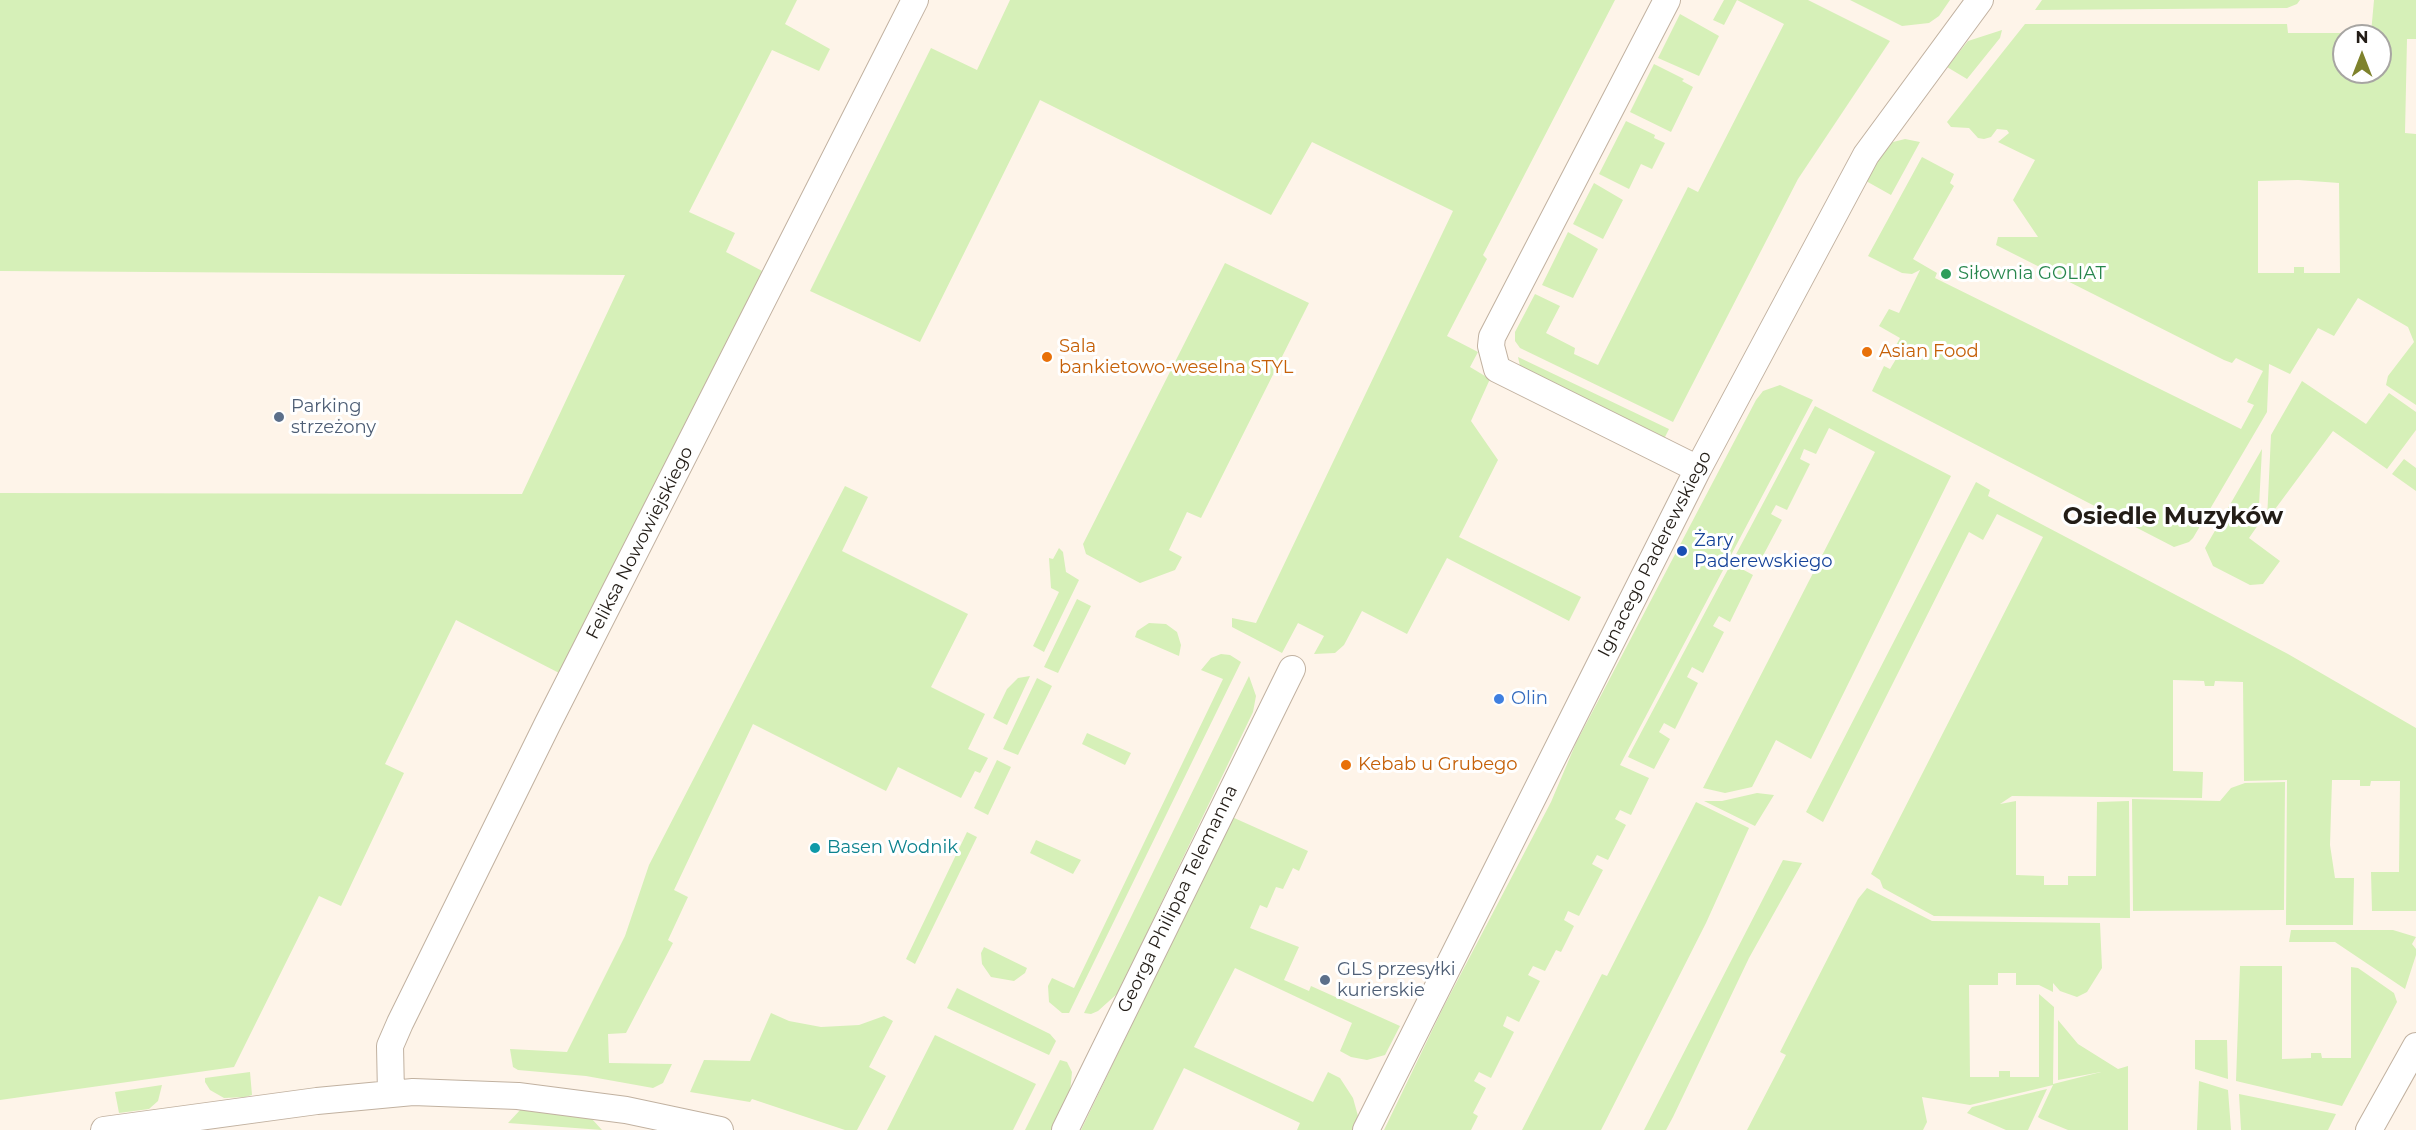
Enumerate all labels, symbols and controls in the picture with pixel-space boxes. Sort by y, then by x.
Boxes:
north arrow [2332,24,2392,84]
text: N [2356,28,2368,47]
place label: Siłownia GOLIAT [1958,263,2106,285]
marker: Siłownia GOLIAT [1939,267,1953,281]
place label: Sala bankietowo-weselna STYL [1059,336,1293,378]
place label: Asian Food [1879,341,1979,363]
marker: Asian Food [1860,345,1874,359]
marker: Sala bankietowo-weselna STYL [1040,350,1054,364]
place label: Parking strzeżony [291,396,376,438]
marker: Parking strzeżony [272,410,286,424]
street label: Feliksa Nowowiejskiego [582,443,698,643]
street label: Ignacego Paderewskiego [1594,447,1716,661]
district label: Osiedle Muzyków [2063,503,2283,531]
place label: Żary Paderewskiego [1694,530,1833,572]
marker: Żary Paderewskiego [1675,544,1689,558]
place label: Olin [1511,688,1548,710]
marker: Olin [1492,692,1506,706]
place label: Kebab u Grubego [1358,754,1518,776]
marker: Kebab u Grubego [1339,758,1353,772]
street label: Georga Philippa Telemanna [1113,782,1243,1016]
place label: Basen Wodnik [827,837,958,859]
marker: Basen Wodnik [808,841,822,855]
place label: GLS przesyłki kurierskie [1337,959,1455,1002]
marker: GLS przesyłki kurierskie [1318,973,1332,987]

